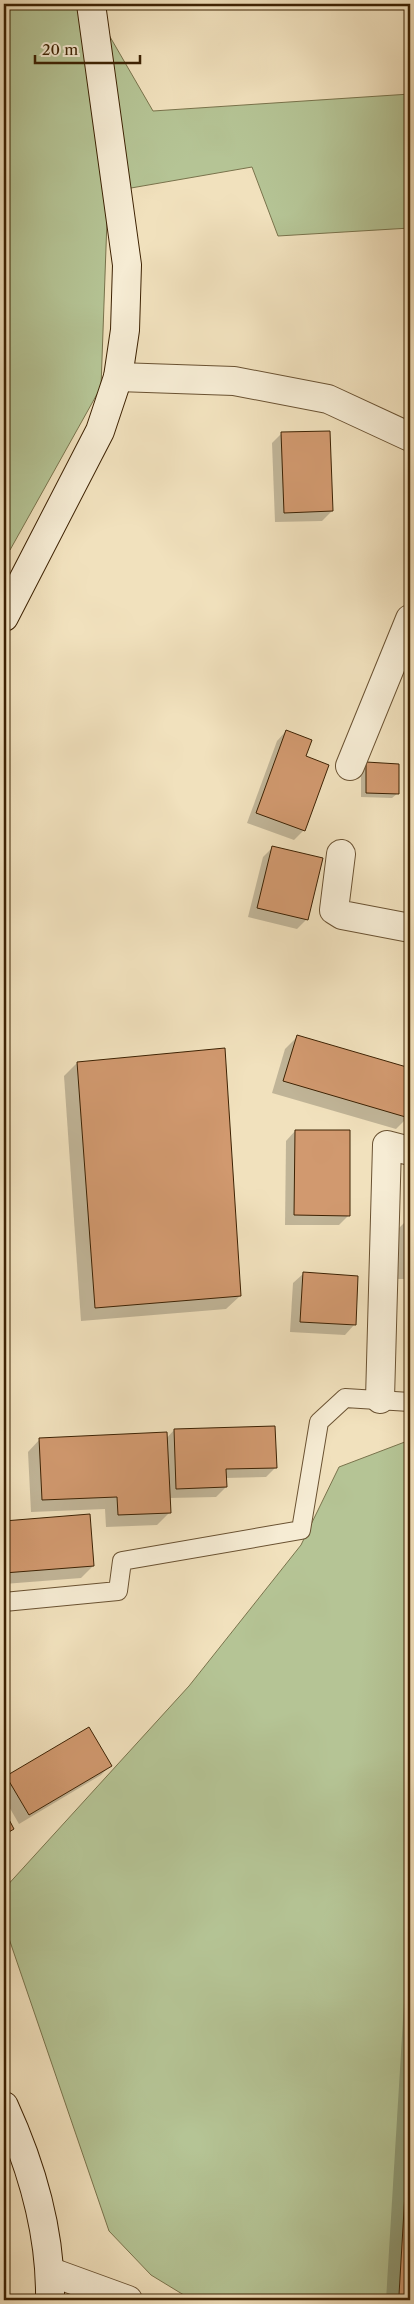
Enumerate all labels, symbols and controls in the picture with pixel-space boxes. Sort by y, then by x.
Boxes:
scale bar [35,32,140,64]
text: 20 m [42,40,78,59]

